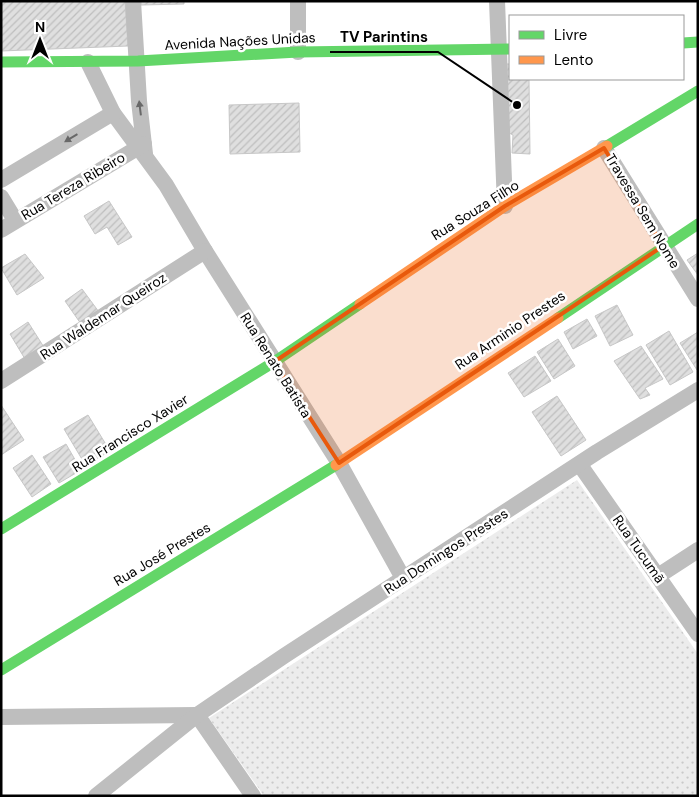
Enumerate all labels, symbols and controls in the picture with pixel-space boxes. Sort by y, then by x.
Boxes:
north arrow [15,15,65,65]
legend [509,15,684,80]
text: N [35,18,45,36]
callout: TV Parintins [330,22,438,52]
text: Livre [554,25,587,45]
text: TV Parintins [340,27,428,47]
street label: Avenida Nações Unidas [164,28,316,54]
text: Lento [554,50,593,70]
one-way arrow [136,100,144,116]
one-way arrow [65,133,78,142]
street label: Rua Tereza Ribeiro [18,148,128,224]
street label: Travessa Sem Nome [602,150,684,272]
street label: Rua Souza Filho [428,176,522,244]
street label: Rua Waldemar Queiroz [37,268,169,364]
street label: Rua Arminio Prestes [451,286,569,374]
street label: Rua Renato Batista [236,309,316,421]
street label: Rua Francisco Xavier [68,390,192,476]
street label: Rua Domingos Prestes [381,504,511,598]
street label: Rua Tucumã [609,511,669,587]
street label: Rua José Prestes [110,518,214,590]

